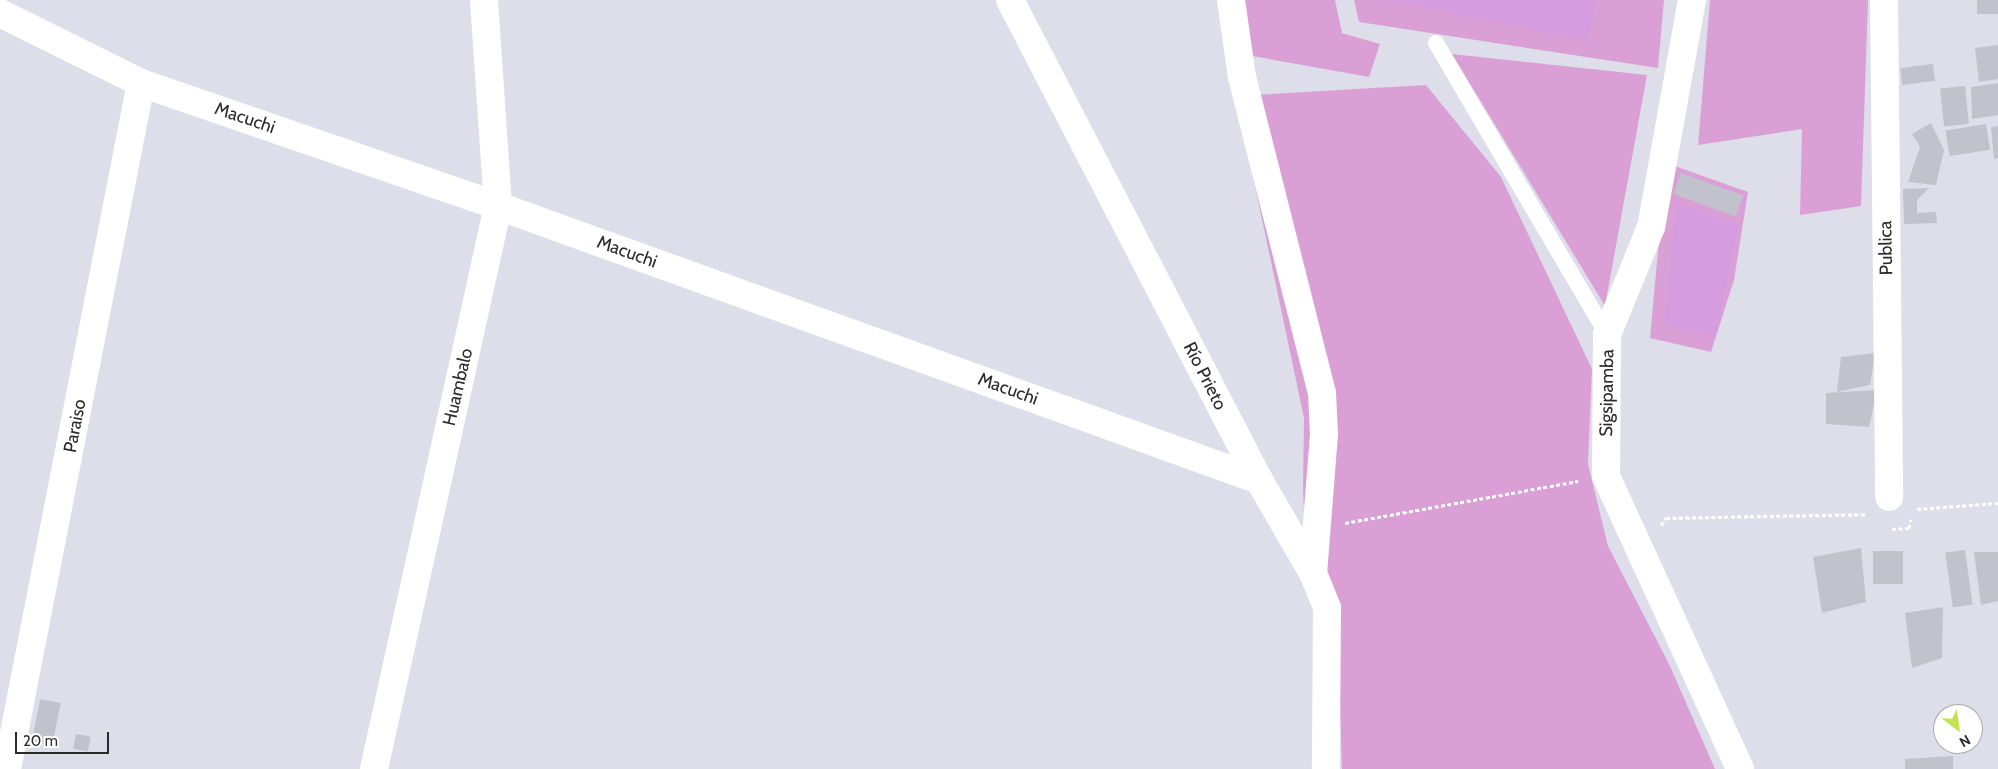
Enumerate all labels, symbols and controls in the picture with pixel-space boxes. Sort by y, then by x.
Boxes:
street label: Macuchi [212,98,278,138]
street label: Publica [1875,221,1897,275]
street label: Macuchi [594,231,660,273]
street label: Río Prieto [1179,338,1231,414]
street label: Huambalo [439,346,477,428]
street label: Sigsipamba [1595,349,1619,437]
street label: Macuchi [975,368,1041,410]
street label: Paraiso [59,397,91,455]
north arrow [1933,704,1983,754]
scale bar [18,722,111,754]
text: N [1956,731,1974,751]
text: 20 m [23,732,58,750]

